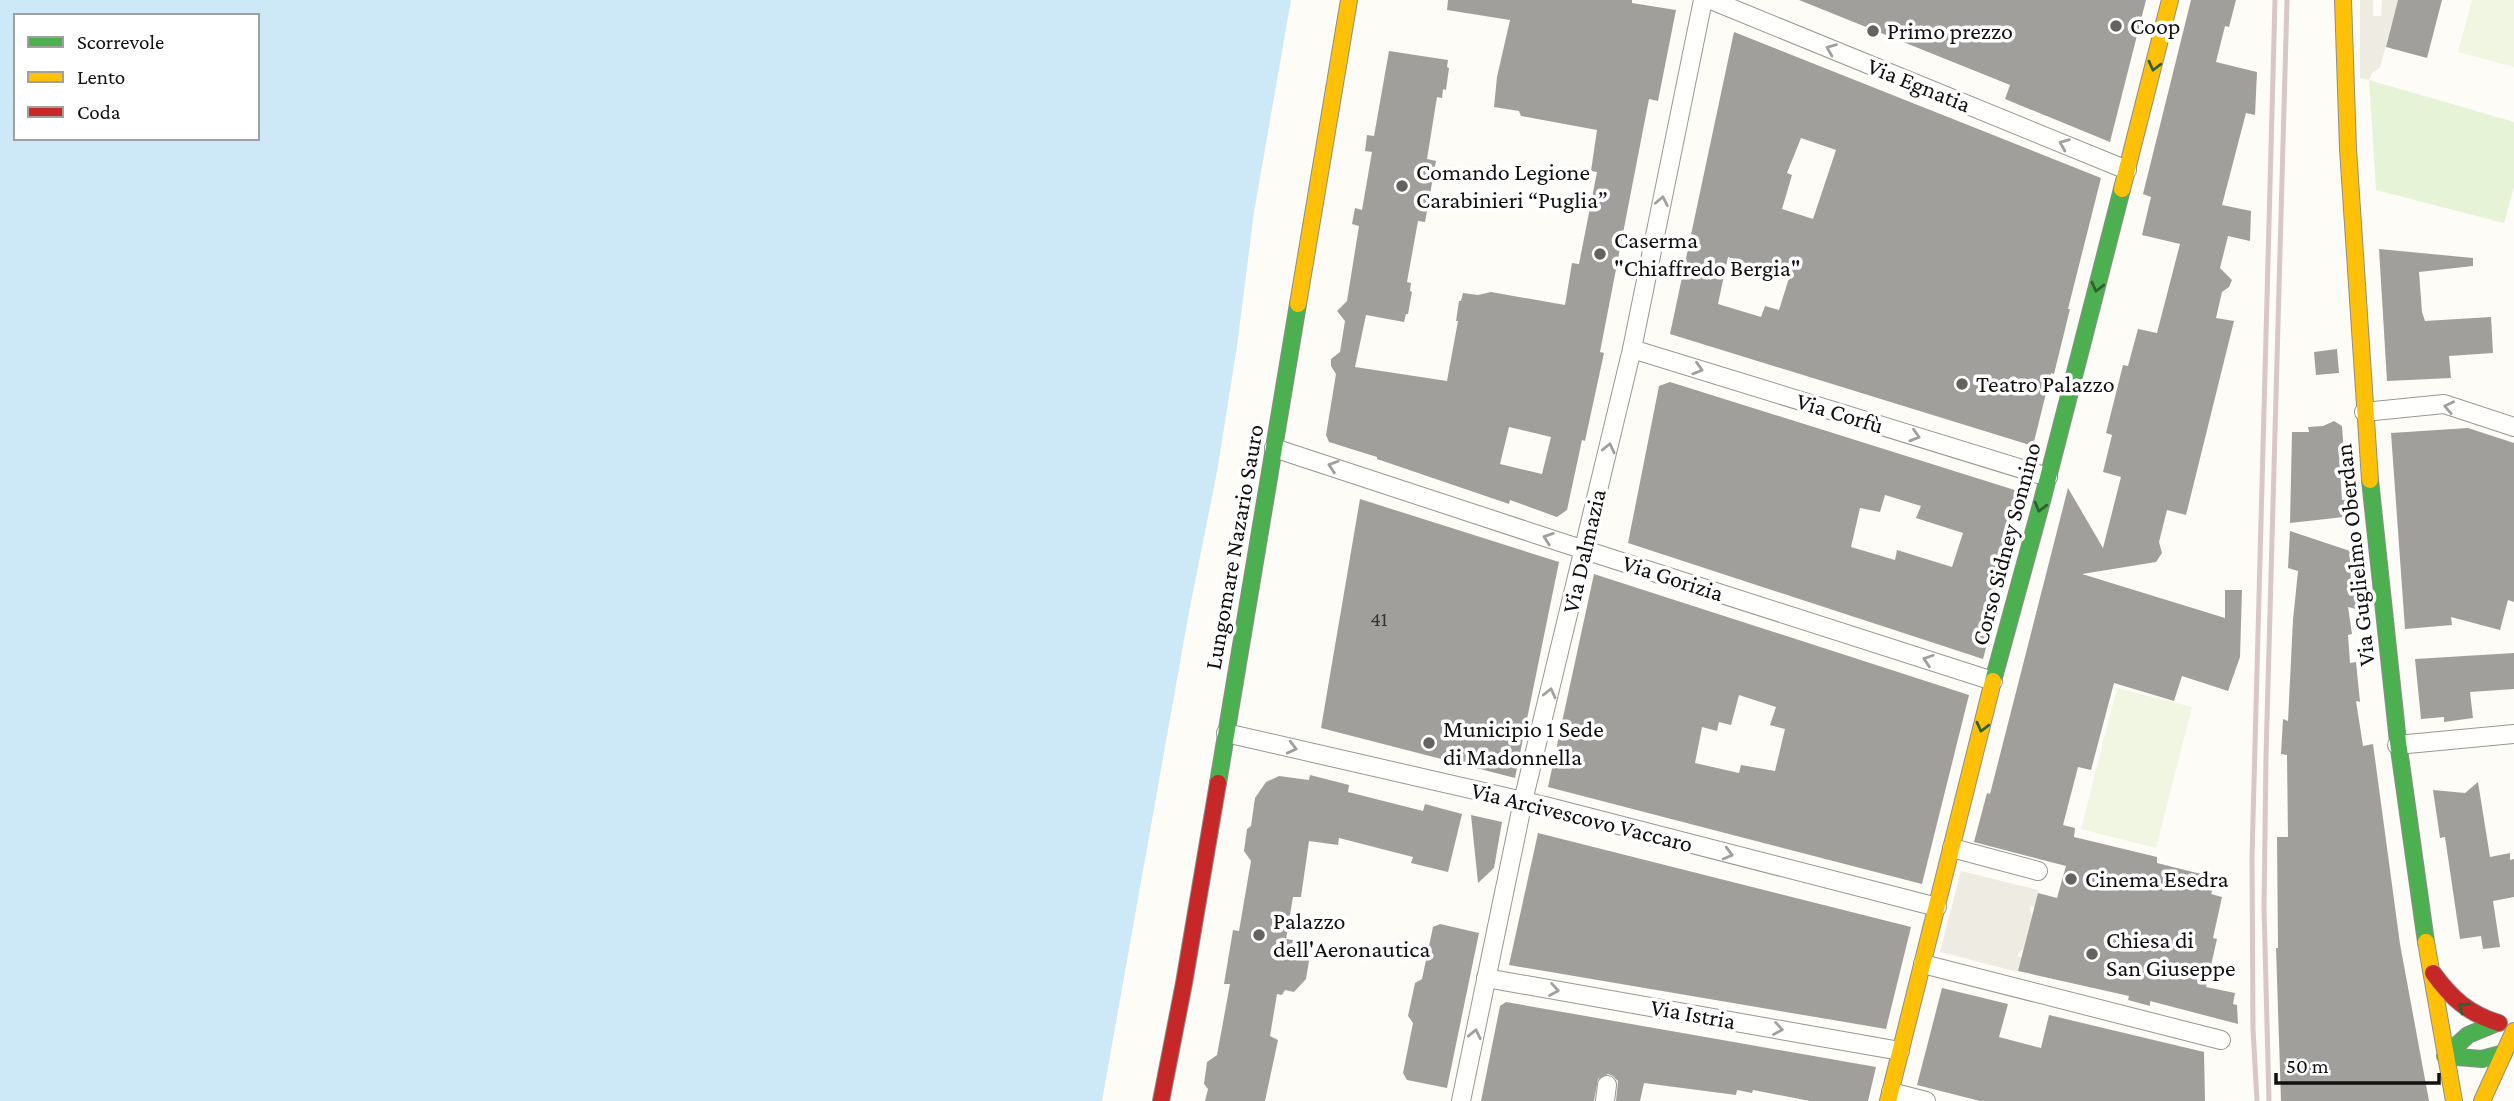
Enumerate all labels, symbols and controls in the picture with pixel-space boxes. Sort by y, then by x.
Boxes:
place label: Coop [2130,12,2180,39]
legend [14,14,259,140]
place label: Primo prezzo [1887,17,2013,44]
marker: Coop [2108,18,2124,34]
marker: Primo prezzo [1865,23,1881,39]
text: Scorrevole [77,30,164,54]
one-way arrow [1825,43,1838,57]
street label: Via Egnatia [1864,52,1975,117]
one-way arrow [2148,60,2162,72]
text: Lento [77,65,125,89]
text: Coda [77,100,121,124]
one-way arrow [2059,139,2071,153]
place label: Comando Legione Carabinieri “Puglia” [1416,158,1608,213]
marker: Comando Legione Carabinieri “Puglia” [1394,178,1410,194]
one-way arrow [1654,195,1669,207]
place label: Caserma "Chiaffredo Bergia" [1614,226,1801,281]
marker: Caserma "Chiaffredo Bergia" [1592,246,1608,262]
one-way arrow [2091,281,2105,293]
one-way arrow [1691,361,1703,376]
place label: Teatro Palazzo [1976,370,2115,397]
marker: Teatro Palazzo [1954,376,1970,392]
street label: Via Corfù [1793,387,1887,439]
one-way arrow [2443,400,2455,415]
street label: Lungomare Nazario Sauro [1199,422,1268,672]
one-way arrow [1908,428,1921,442]
street label: Corso Sidney Sonnino [1965,439,2046,648]
one-way arrow [1601,442,1615,454]
street label: Via Guglielmo Oberdan [2329,442,2380,668]
one-way arrow [1327,460,1339,474]
street label: Via Dalmazia [1556,486,1611,616]
one-way arrow [2034,501,2049,513]
one-way arrow [1543,532,1555,547]
street label: Via Gorizia [1619,549,1727,607]
house number: 41 [1370,607,1388,631]
one-way arrow [1923,653,1935,668]
one-way arrow [1542,687,1557,699]
place label: Municipio 1 Sede di Madonnella [1443,715,1604,770]
one-way arrow [1976,721,1990,733]
marker: Municipio 1 Sede di Madonnella [1421,735,1437,751]
one-way arrow [1286,740,1298,754]
street label: Via Arcivescovo Vaccaro [1469,776,1696,857]
one-way arrow [1721,846,1733,860]
place label: Cinema Esedra [2085,865,2229,892]
marker: Cinema Esedra [2063,871,2079,887]
place label: Palazzo dell'Aeronautica [1273,907,1430,962]
place label: Chiesa di San Giuseppe [2106,926,2236,981]
marker: Palazzo dell'Aeronautica [1251,927,1267,943]
marker: Chiesa di San Giuseppe [2084,946,2100,962]
one-way arrow [1548,982,1560,997]
street label: Via Istria [1649,993,1738,1034]
one-way arrow [2459,1003,2471,1015]
one-way arrow [1772,1021,1784,1036]
one-way arrow [1466,1028,1481,1040]
scale bar [2276,1042,2439,1086]
text: 50 m [2286,1054,2329,1078]

